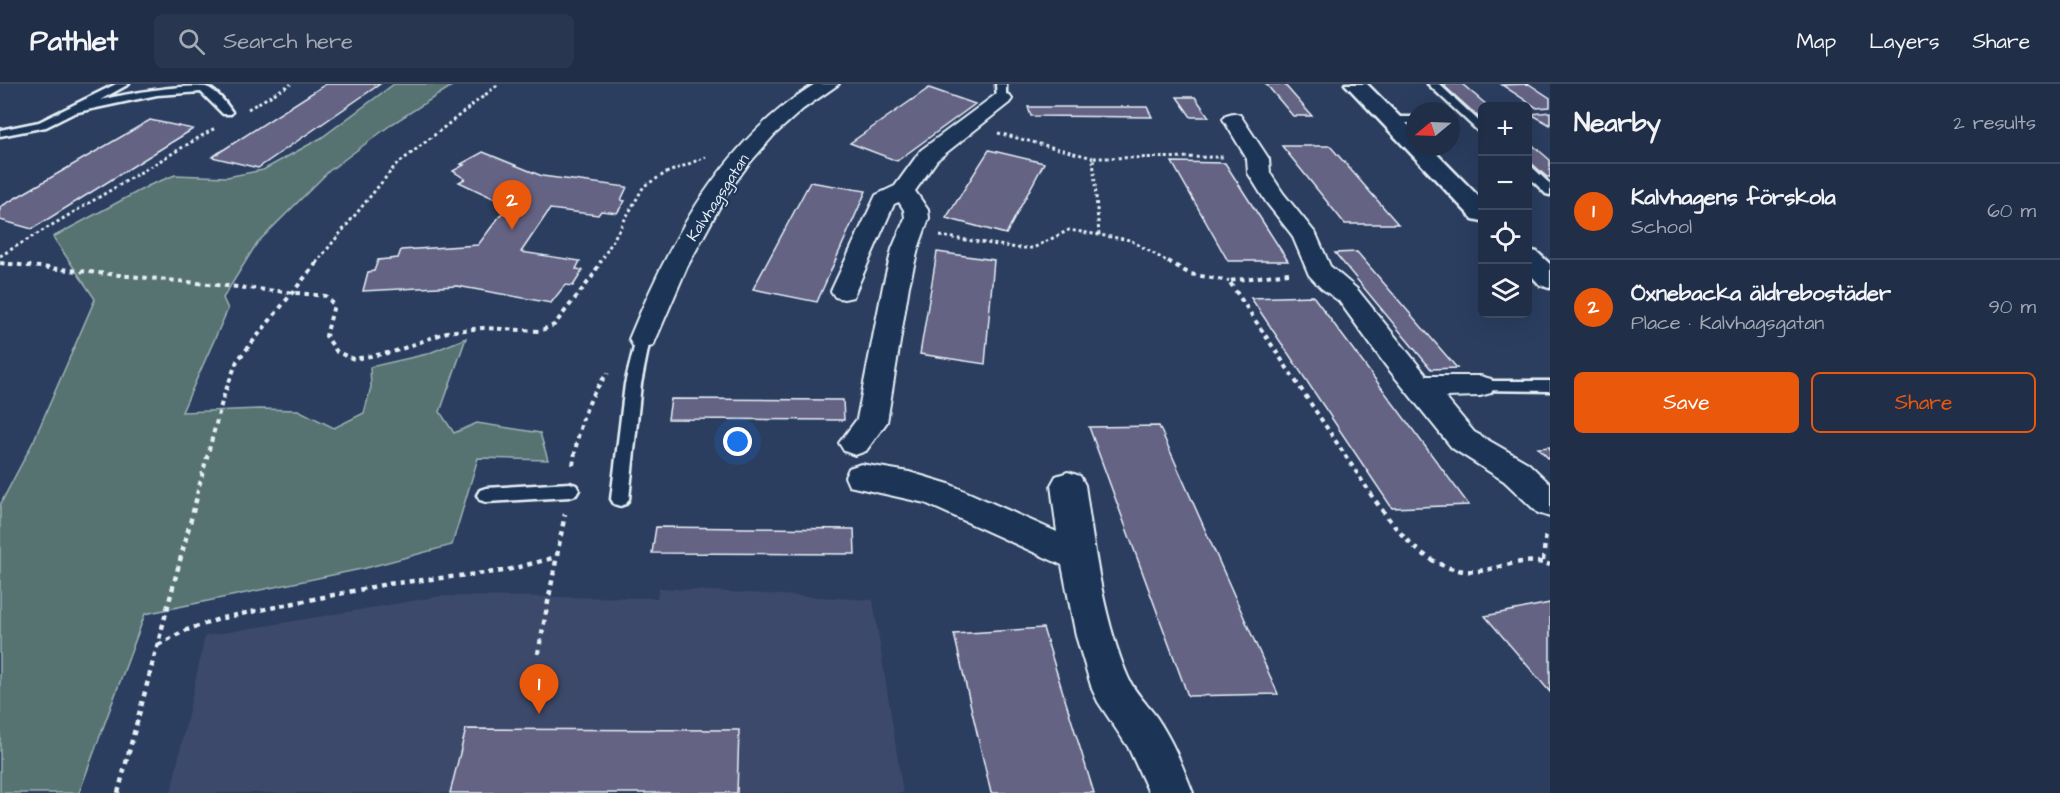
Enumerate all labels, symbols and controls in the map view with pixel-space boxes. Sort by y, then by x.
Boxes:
search box [154,14,574,68]
text: Pathlet [30,22,118,61]
icon: search [175,25,208,58]
text: Search here [223,26,353,57]
text: Map [1796,27,1836,56]
text: Layers [1869,27,1939,56]
text: Share [1972,27,2030,56]
north arrow [1406,102,1460,156]
map controls [1478,102,1532,318]
button: + [1478,102,1532,156]
text: Nearby [1574,105,1661,141]
text: 2 results [1953,109,2036,137]
street label: Kalvhagsgatan [681,150,755,246]
button: − [1478,156,1532,210]
pin: 2 [492,180,532,230]
text: Kalvhagens förskola [1631,182,1836,213]
text: 1 [1592,197,1595,225]
text: 60 m [1987,197,2036,225]
button: locate [1478,210,1532,264]
text: School [1631,213,1692,241]
button: layers [1478,264,1532,318]
text: Öxnebacka äldrebostäder [1631,278,1891,309]
text: 2 [1588,293,1599,321]
text: 90 m [1988,293,2036,321]
text: Place · Kalvhagsgatan [1631,309,1824,337]
button: Save [1574,372,1799,433]
button: Share [1811,372,2036,433]
your location [723,427,752,456]
pin: 1 [520,664,558,714]

